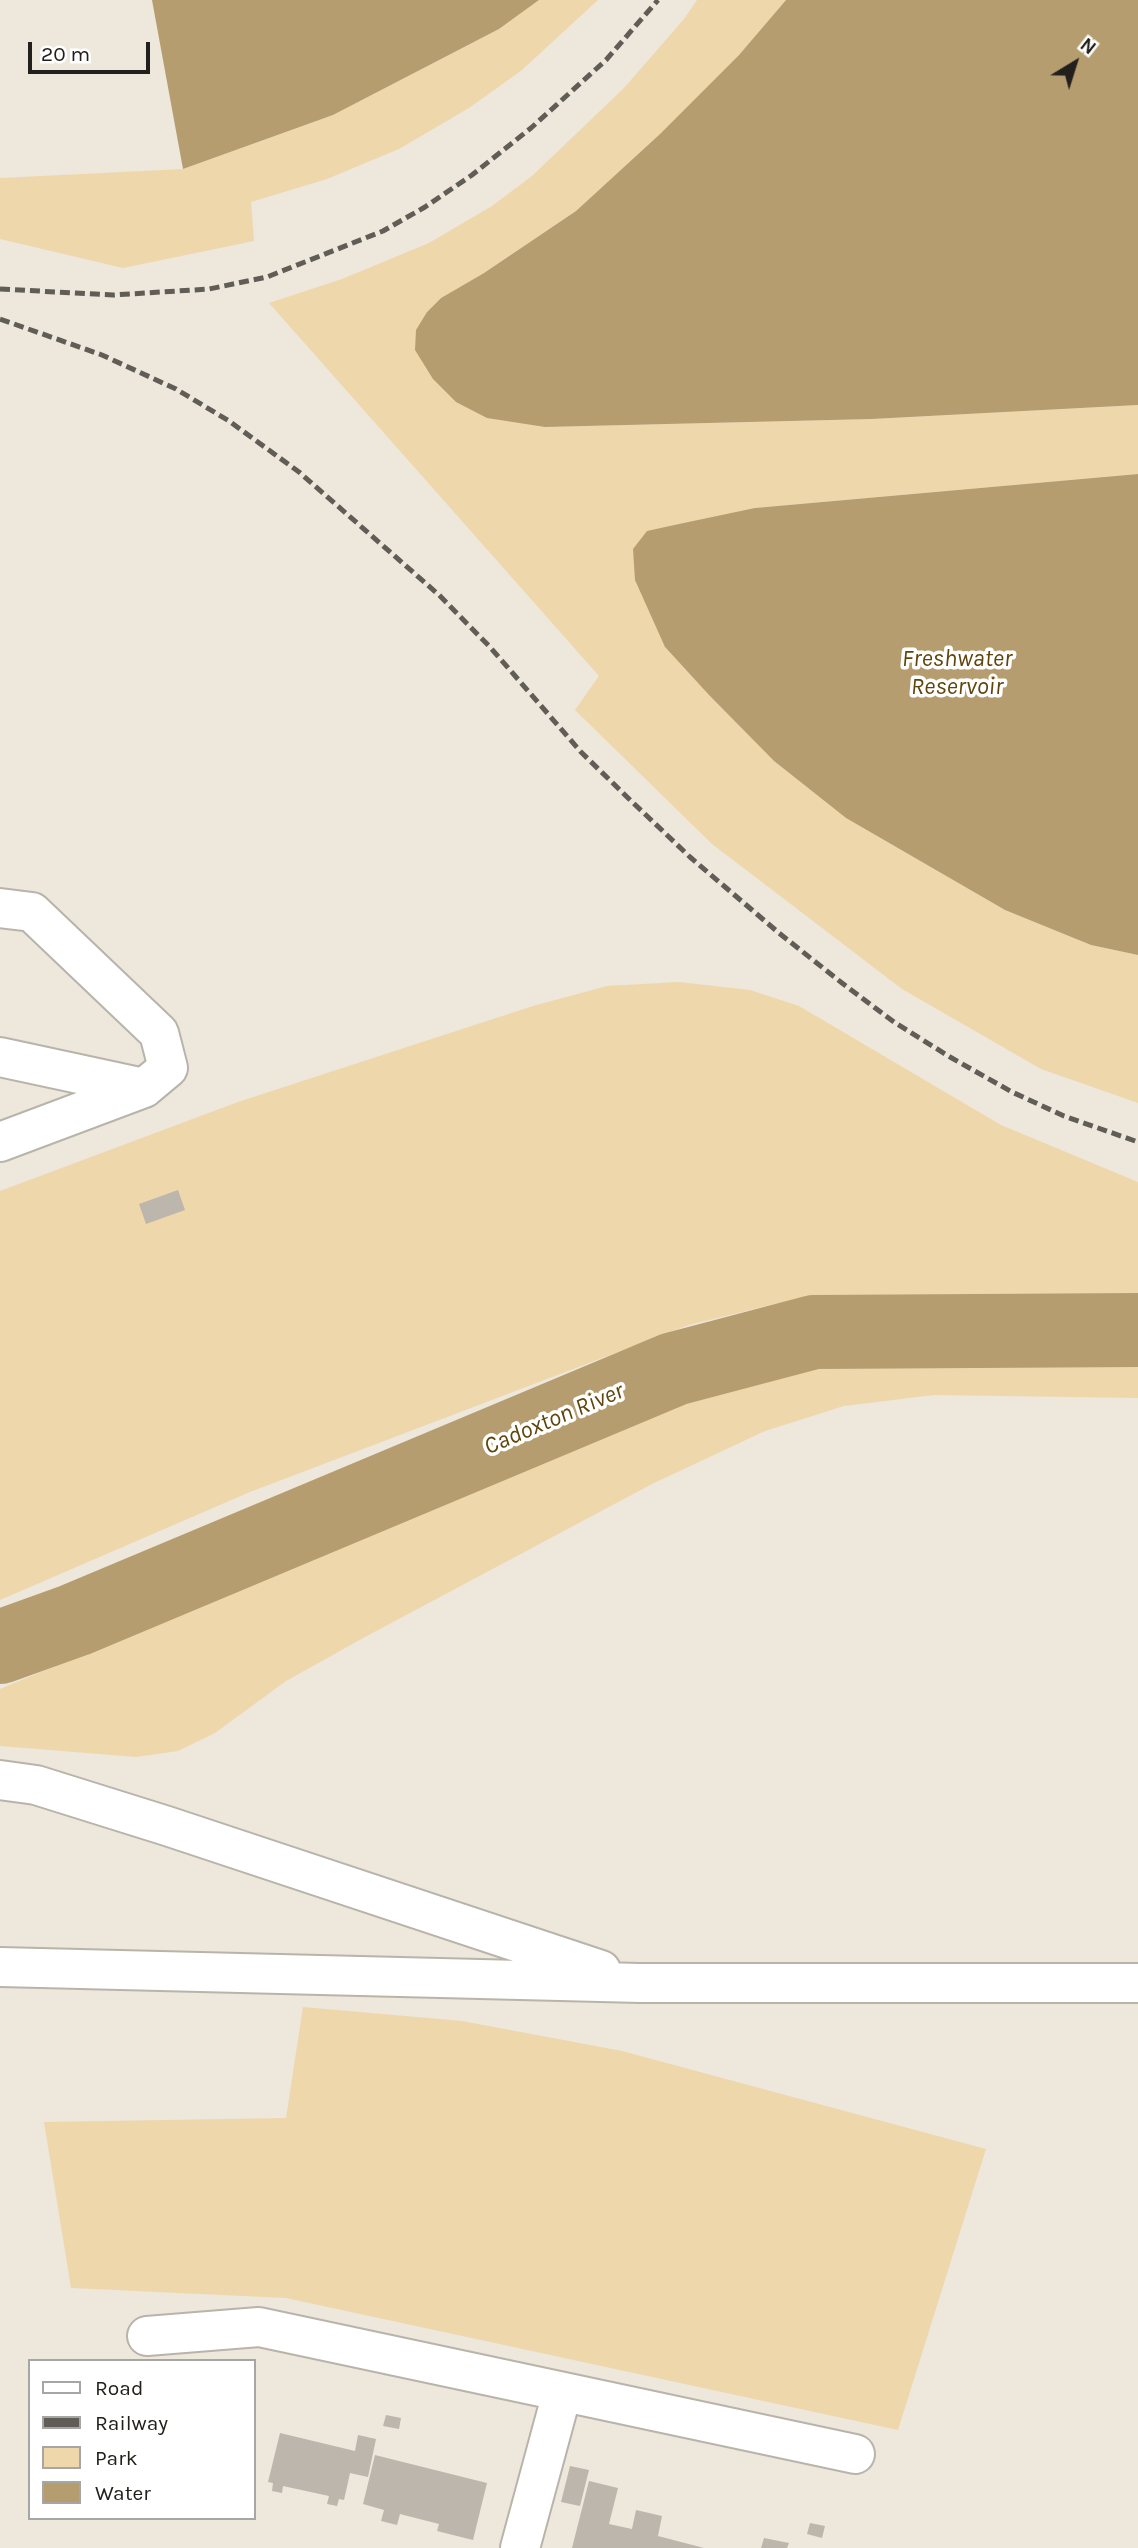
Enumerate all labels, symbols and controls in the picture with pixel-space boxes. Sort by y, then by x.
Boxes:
scale bar [32,28,154,72]
north arrow [1040,28,1110,98]
text: N [1076,34,1100,59]
text: 20 m [41,42,90,66]
water label: Freshwater Reservoir [902,645,1012,701]
water label: Cadoxton River [480,1377,628,1461]
legend [28,2359,256,2520]
text: Road [95,2376,143,2400]
text: Railway [95,2411,168,2435]
text: Park [95,2446,138,2470]
text: Water [95,2481,151,2505]

